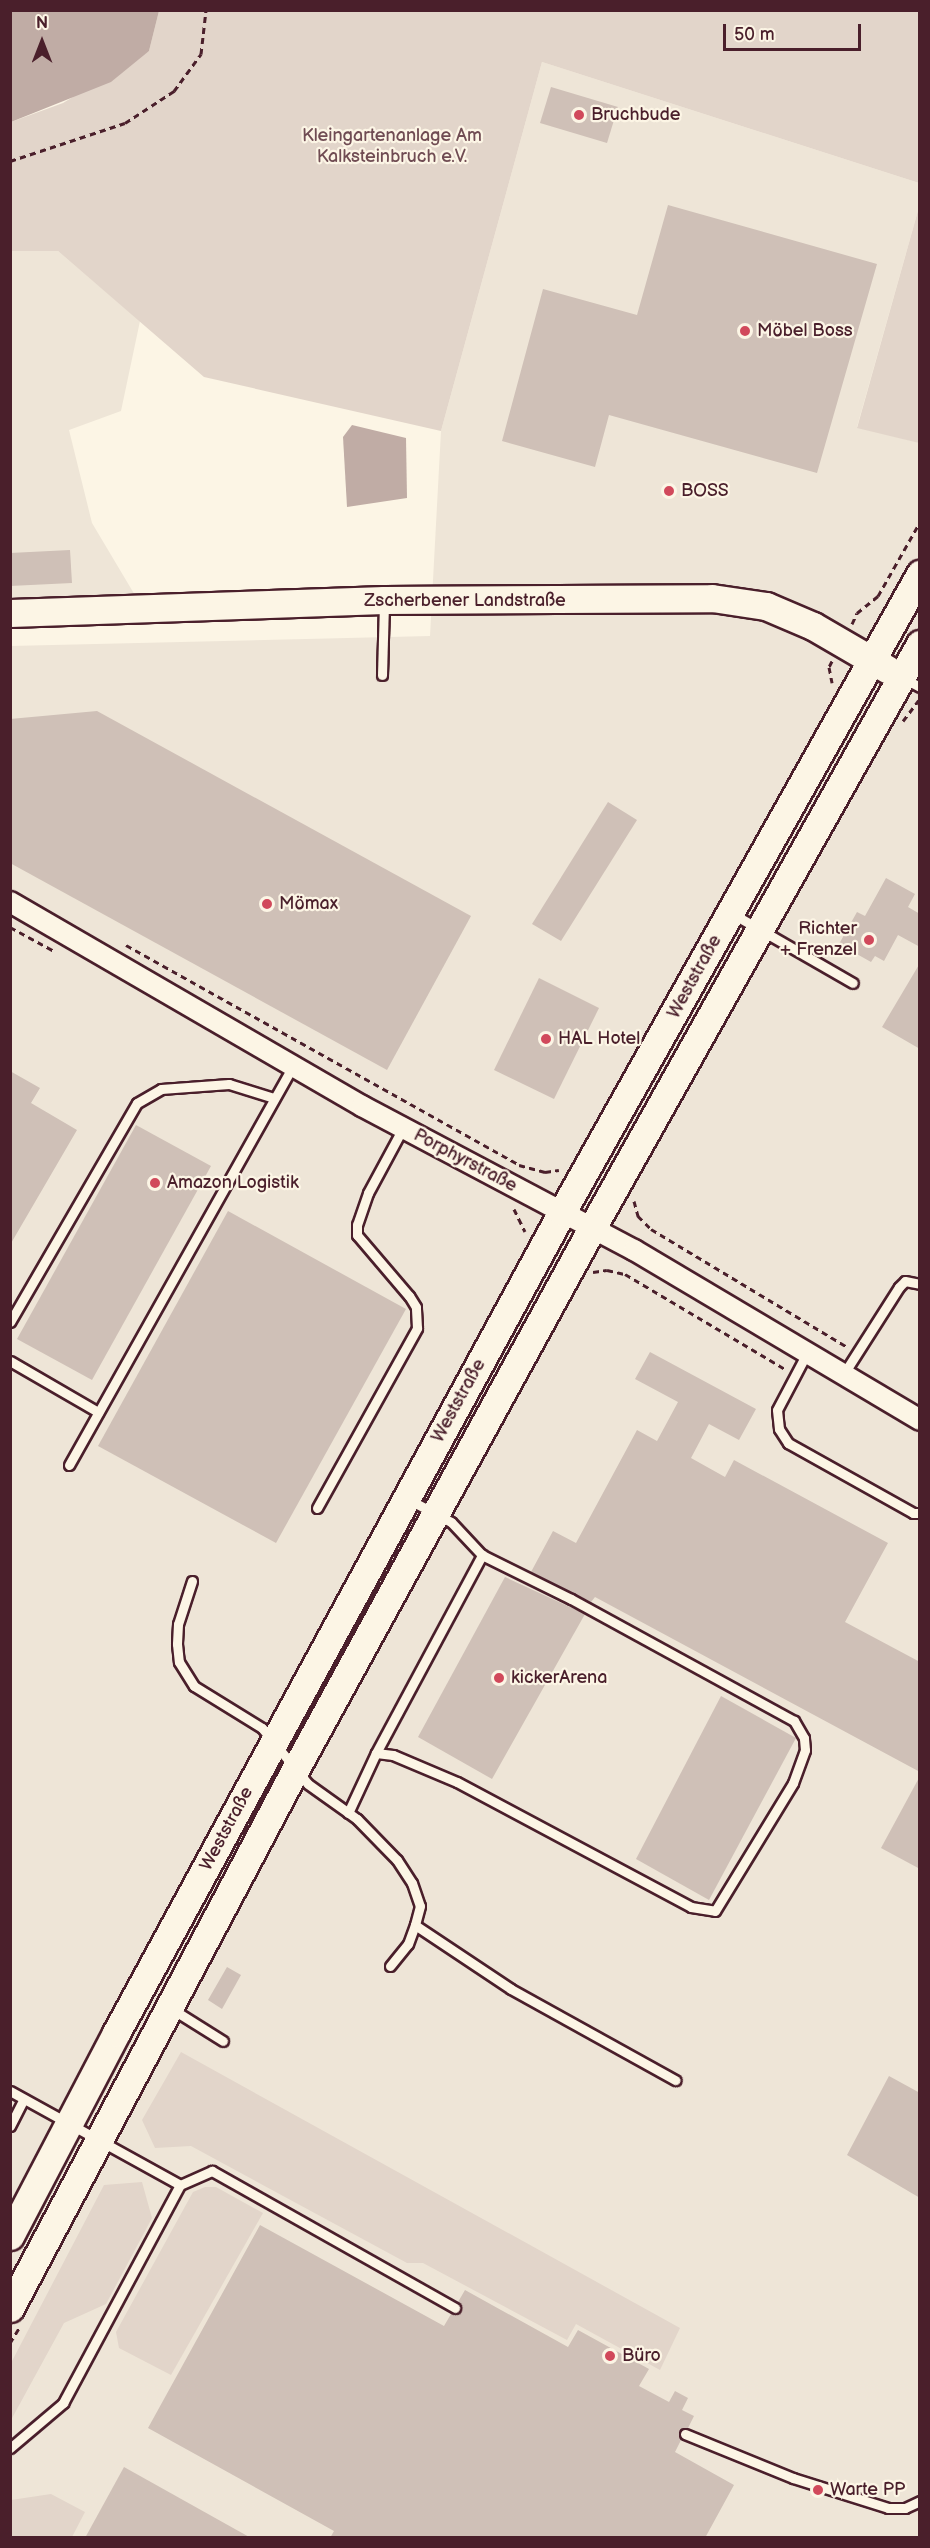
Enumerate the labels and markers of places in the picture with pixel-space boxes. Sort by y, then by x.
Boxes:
place label: Bruchbude [591,104,681,126]
marker: Bruchbude [572,108,586,122]
place label: Möbel Boss [757,320,853,342]
marker: Möbel Boss [738,324,752,338]
place label: BOSS [681,480,729,502]
marker: BOSS [662,484,676,498]
place label: Mömax [279,893,338,915]
marker: Mömax [260,897,274,911]
place label: Richter + Frenzel [779,919,857,962]
marker: Richter + Frenzel [862,933,876,947]
place label: HAL Hotel [558,1028,640,1050]
marker: HAL Hotel [539,1032,553,1046]
place label: Amazon Logistik [167,1172,299,1194]
marker: Amazon Logistik [148,1176,162,1190]
place label: kickerArena [511,1667,607,1689]
marker: kickerArena [492,1671,506,1685]
place label: Büro [622,2345,661,2367]
marker: Büro [603,2349,617,2363]
place label: Warte PP [830,2479,905,2501]
marker: Warte PP [811,2483,825,2497]

